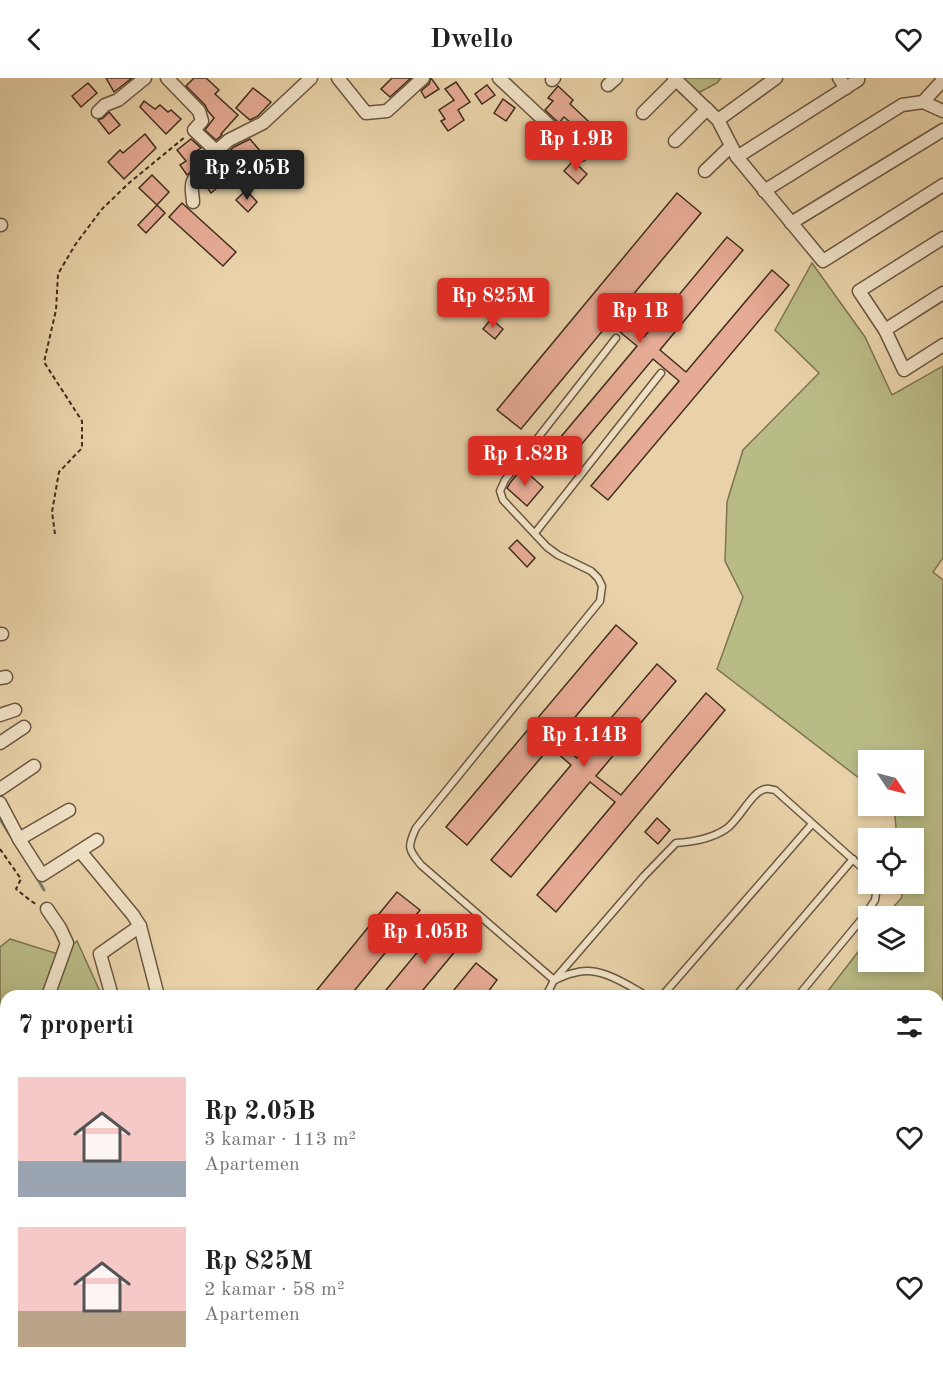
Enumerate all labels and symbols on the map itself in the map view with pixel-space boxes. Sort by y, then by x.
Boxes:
pin: Rp 1.9B [521,121,631,172]
pin: Rp 2.05B [185,150,309,201]
pin: Rp 825M [438,278,548,329]
pin: Rp 1B [598,293,682,344]
pin: Rp 1.82B [463,436,587,487]
pin: Rp 1.14B [522,717,646,768]
north arrow [858,750,924,816]
pin: Rp 1.05B [363,914,487,965]

